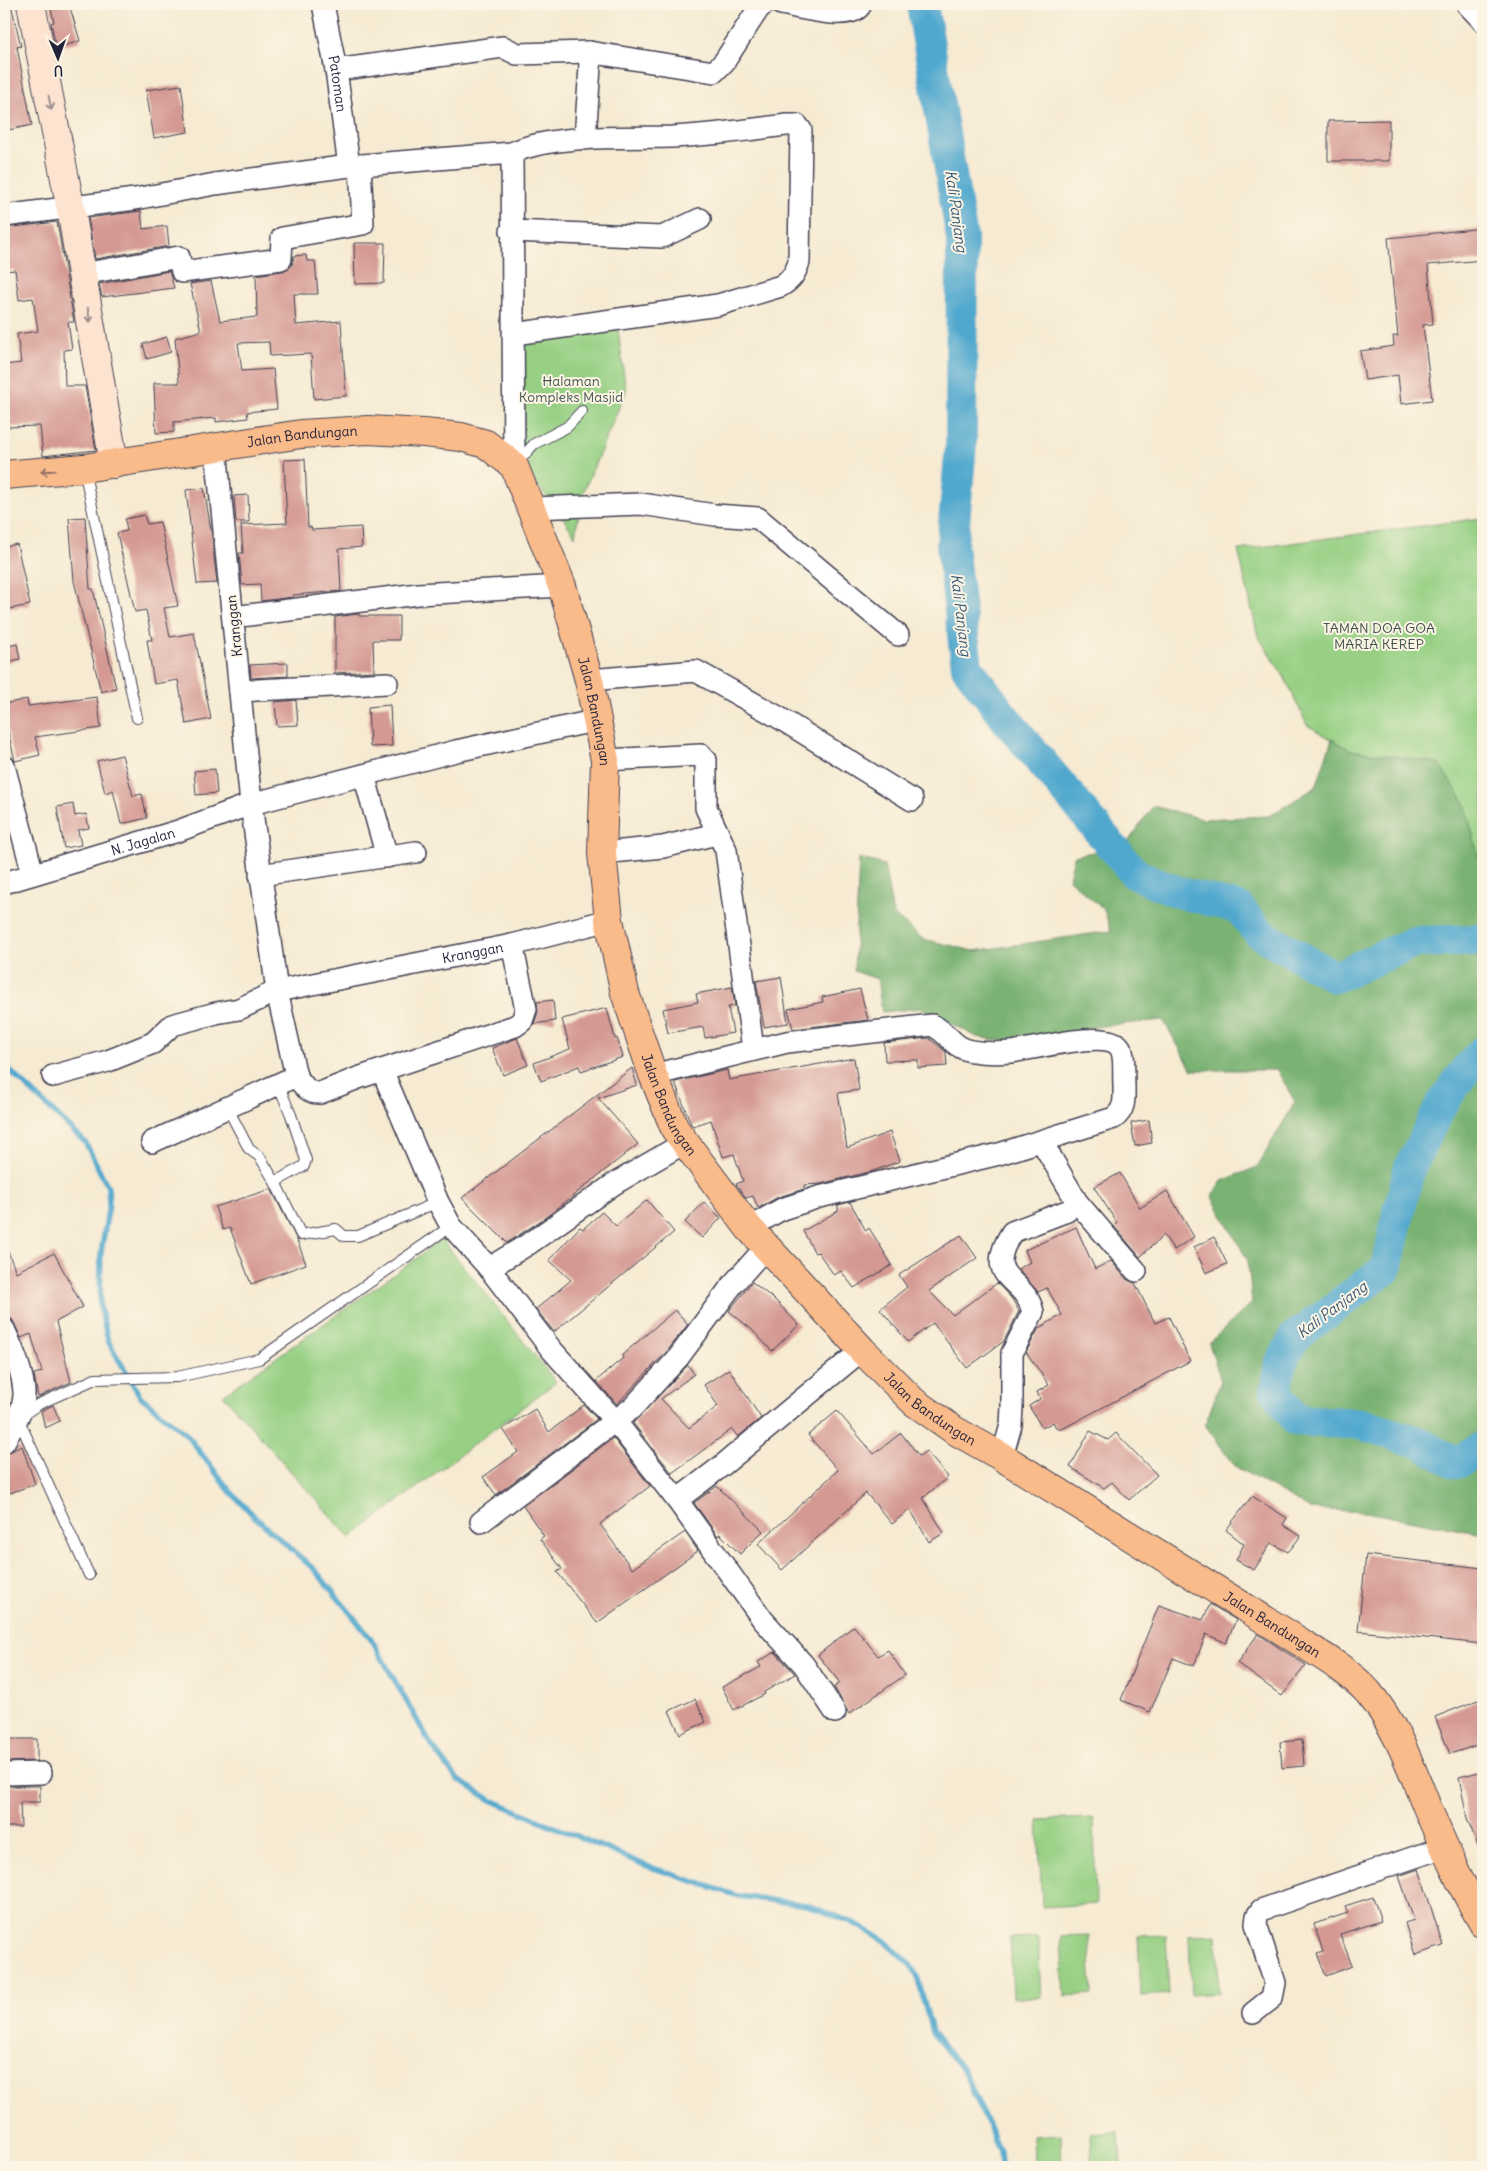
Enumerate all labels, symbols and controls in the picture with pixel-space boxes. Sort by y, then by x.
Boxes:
north arrow [32,32,82,82]
street label: Patoman [324,54,351,113]
text: U [53,62,64,80]
one-way arrow [46,95,56,111]
water label: Kali Panjang [941,169,972,255]
one-way arrow [84,306,94,322]
park label: Halaman Kompleks Masjid [519,372,623,406]
street label: Jalan Bandungan [246,422,358,451]
one-way arrow [40,467,56,476]
water label: Kali Panjang [947,573,976,659]
street label: Kranggan [222,594,246,658]
park label: TAMAN DOA GOA MARIA KEREP [1323,619,1435,653]
street label: Jalan Bandungan [574,655,614,766]
street label: N. Jagalan [109,823,177,860]
street label: Kranggan [440,938,505,967]
street label: Jalan Bandungan [637,1051,701,1159]
water label: Kali Panjang [1293,1276,1372,1342]
street label: Jalan Bandungan [880,1368,979,1450]
street label: Jalan Bandungan [1220,1587,1324,1662]

